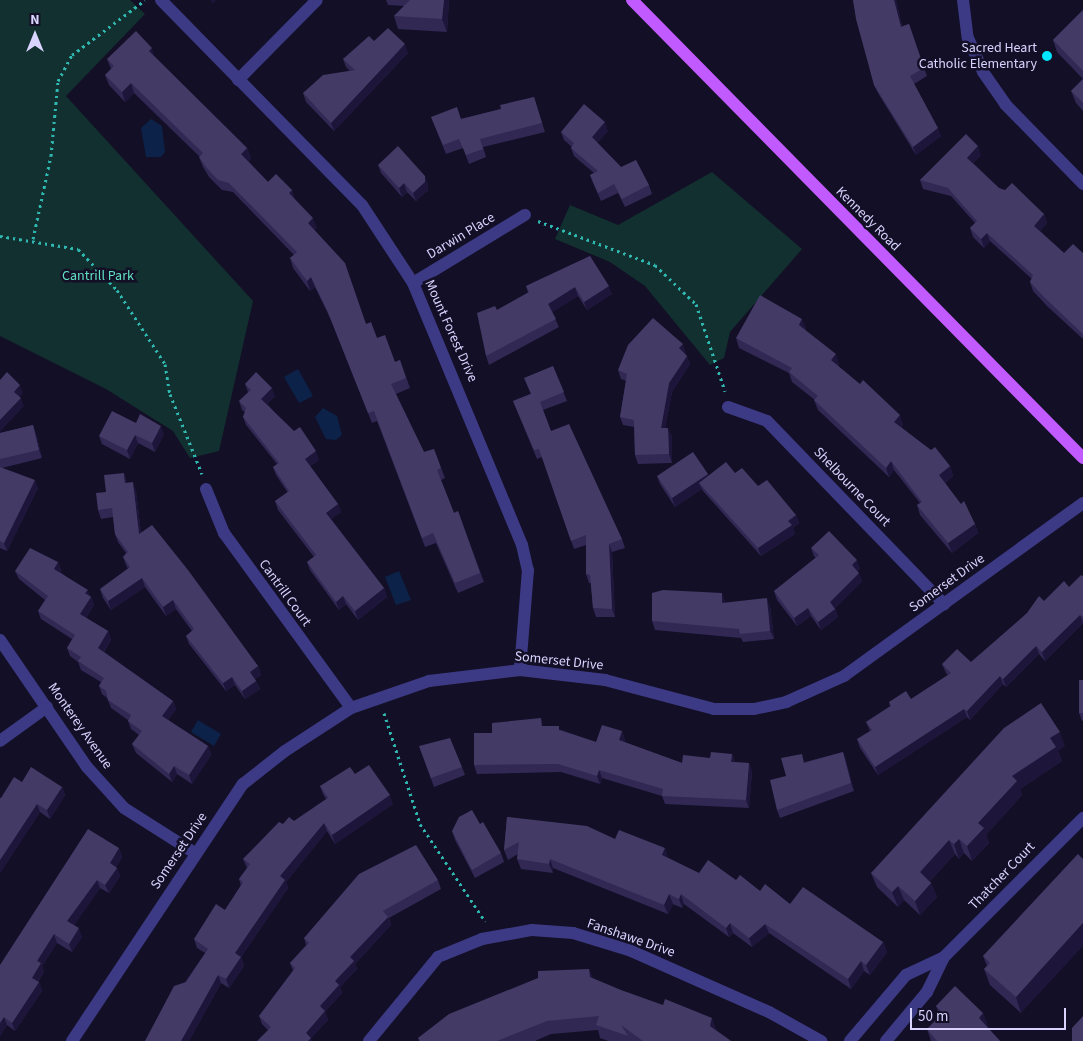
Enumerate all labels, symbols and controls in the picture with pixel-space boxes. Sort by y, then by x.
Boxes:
north arrow [10,10,60,60]
text: N [30,10,40,30]
place label: Sacred Heart Catholic Elementary [919,40,1037,72]
marker: Sacred Heart Catholic Elementary [1041,50,1053,62]
street label: Kennedy Road [832,183,904,255]
street label: Darwin Place [424,209,498,263]
park label: Cantrill Park [62,268,134,284]
street label: Mount Forest Drive [421,277,481,385]
street label: Shelbourne Court [810,444,894,530]
street label: Somerset Drive [906,550,988,616]
street label: Cantrill Court [255,556,315,630]
street label: Somerset Drive [514,648,604,674]
street label: Monterey Avenue [44,680,116,772]
street label: Somerset Drive [147,809,211,893]
street label: Thatcher Court [965,839,1039,913]
street label: Fanshawe Drive [585,915,677,961]
scale bar [913,998,1069,1030]
text: 50 m [918,1006,948,1027]

